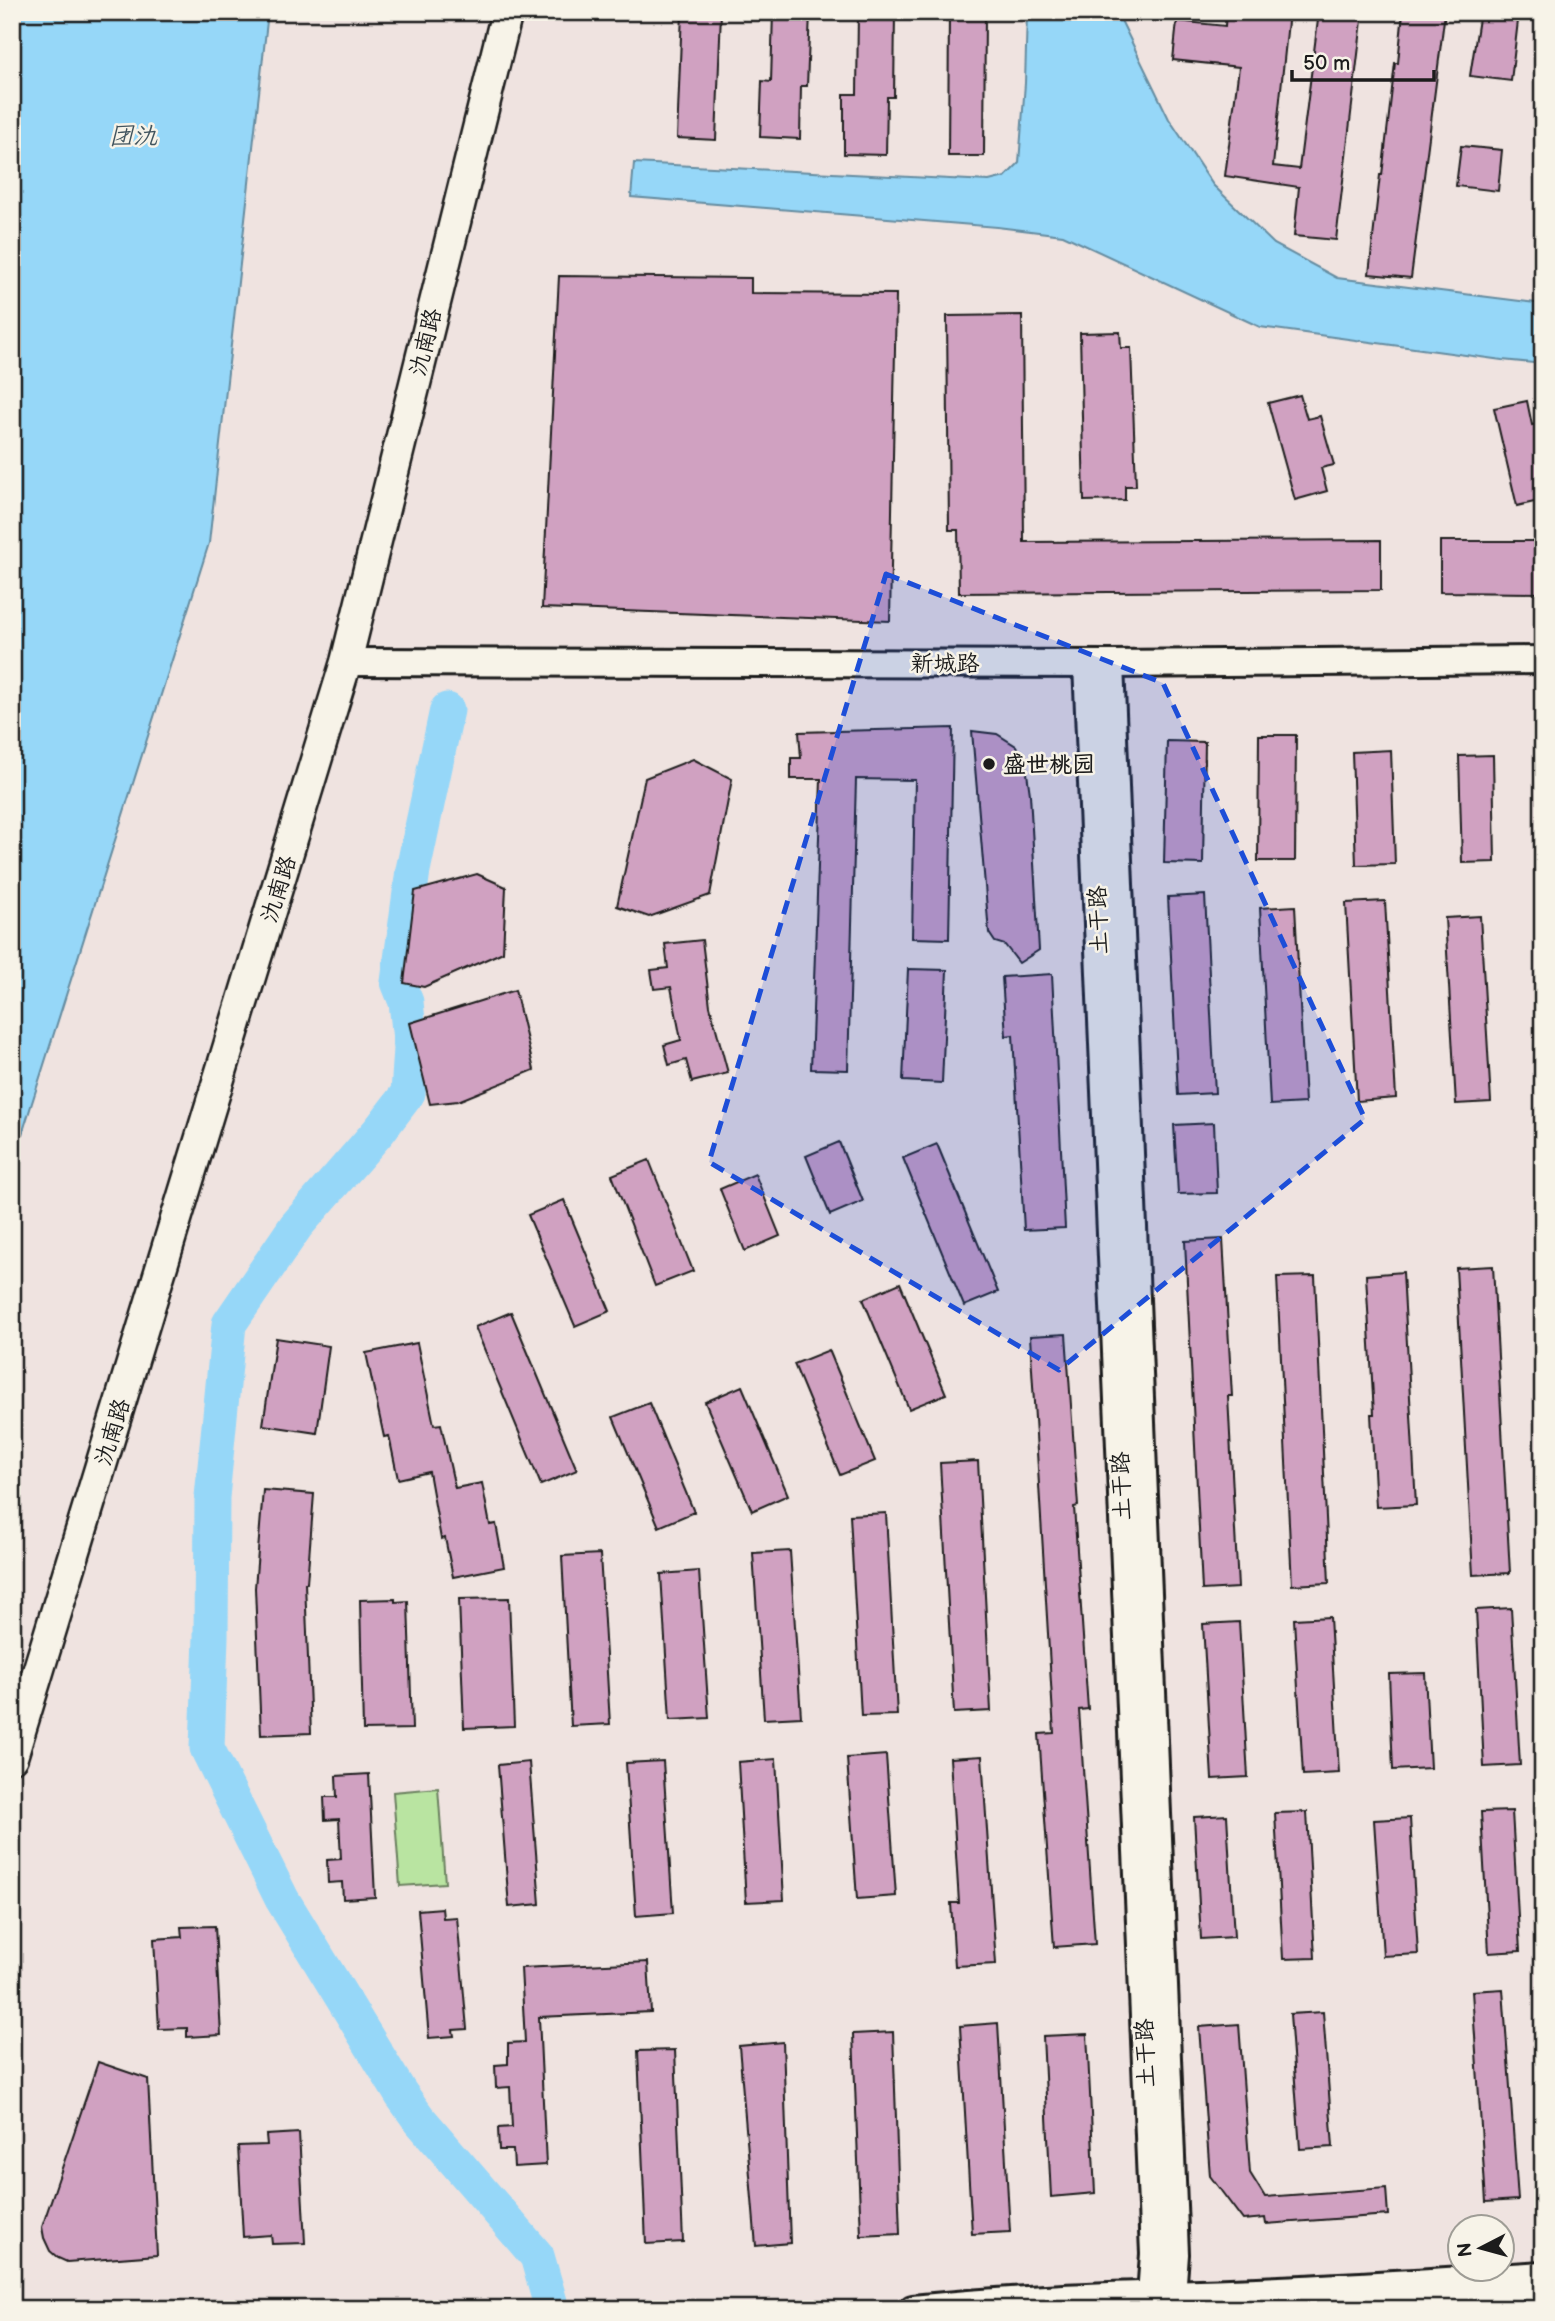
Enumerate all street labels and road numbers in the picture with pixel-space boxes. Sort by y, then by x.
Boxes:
street label: 氿南路 [404,305,448,379]
street label: 新城路 [911,650,980,678]
street label: 氿南路 [255,852,302,926]
street label: 土干路 [1084,885,1114,955]
street label: 氿南路 [89,1395,136,1469]
street label: 土干路 [1107,1451,1137,1521]
street label: 土干路 [1131,2018,1161,2088]

